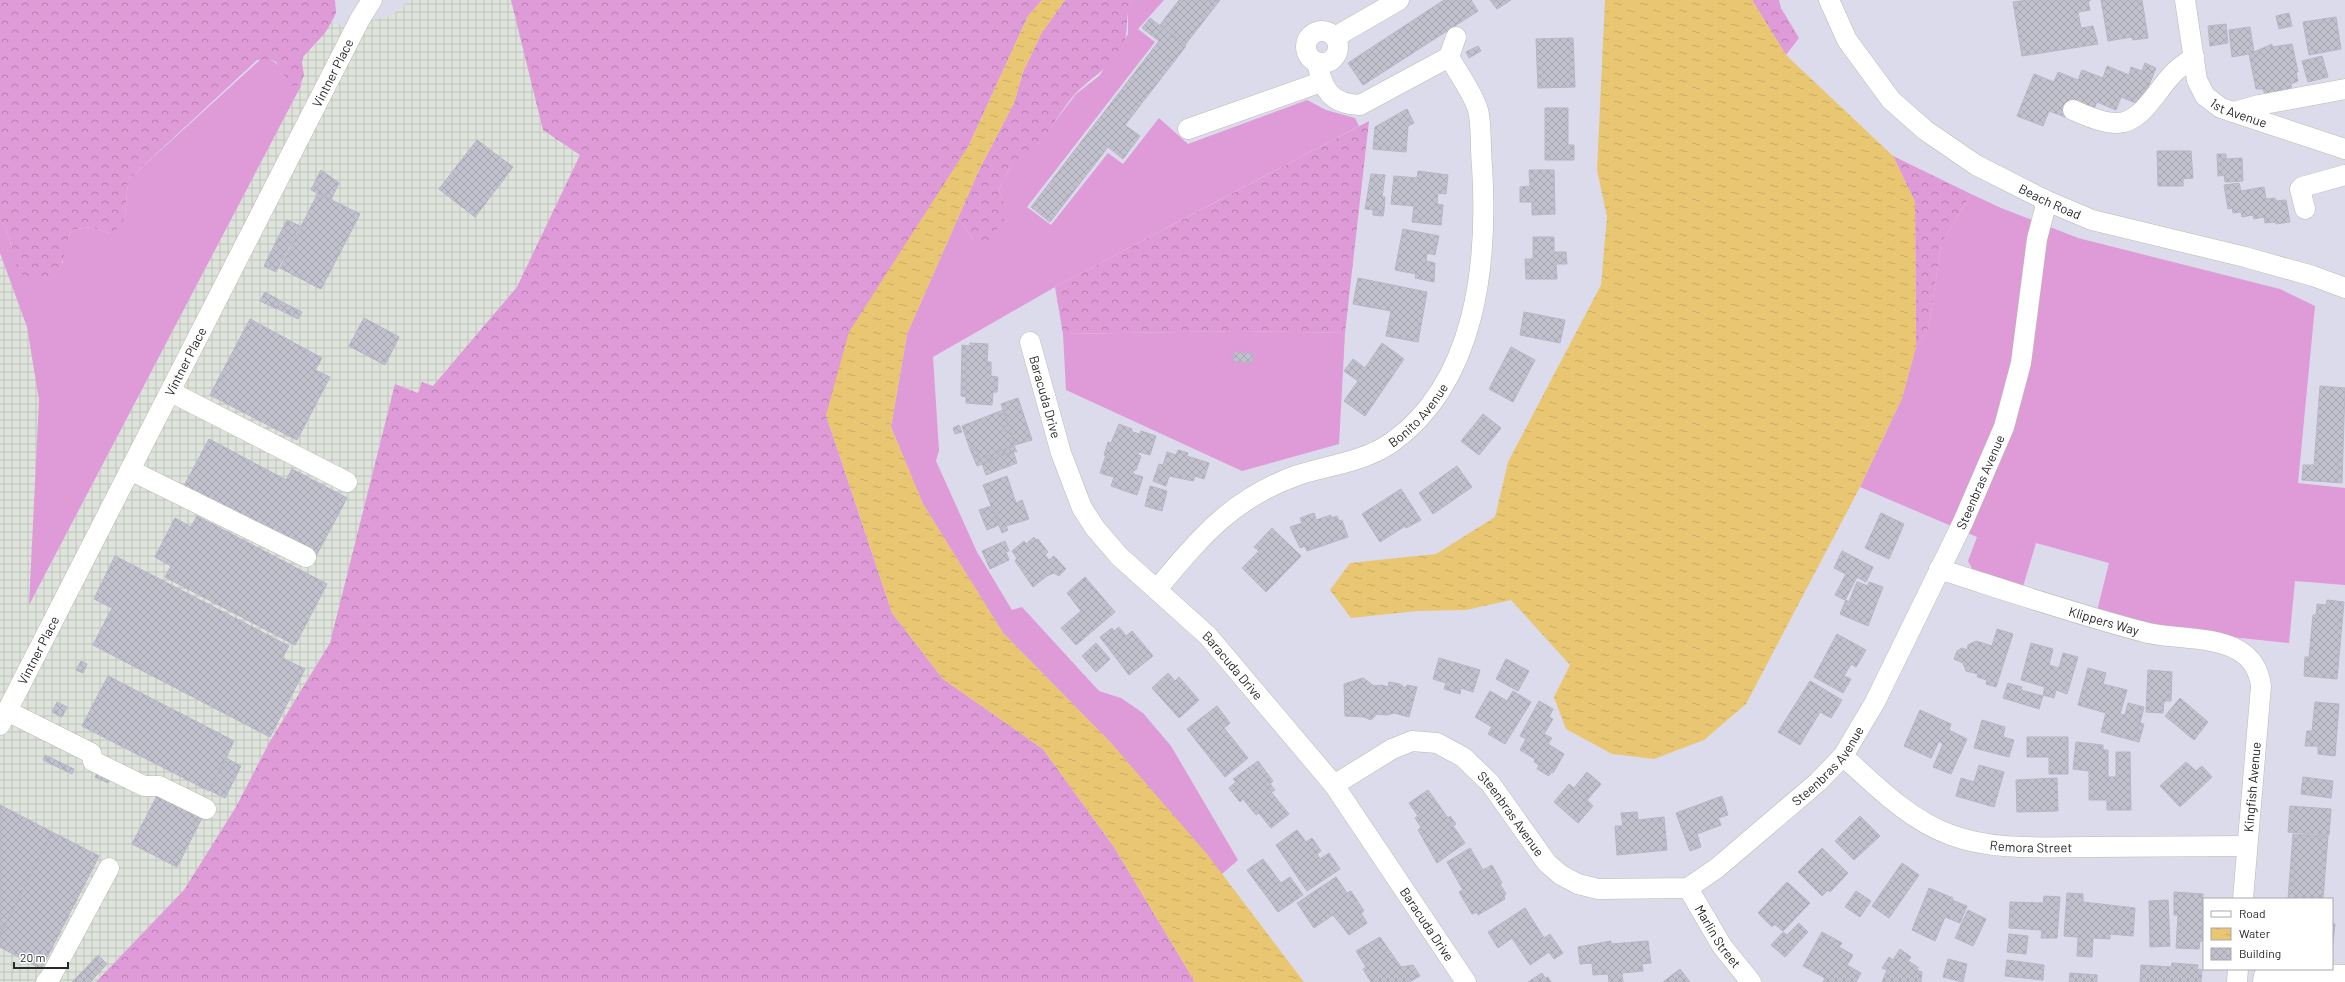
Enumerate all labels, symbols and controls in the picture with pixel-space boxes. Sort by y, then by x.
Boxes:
street label: Vintner Place [308,36,357,110]
street label: 1st Avenue [2207,95,2269,131]
street label: Beach Road [2016,180,2084,223]
street label: Vintner Place [161,324,210,399]
street label: Baracuda Drive [1026,354,1065,440]
street label: Bonito Avenue [1385,380,1451,450]
street label: Steenbras Avenue [1953,432,2008,532]
street label: Klippers Way [2067,603,2141,638]
street label: Vintner Place [14,613,62,687]
street label: Baracuda Drive [1200,627,1267,703]
street label: Steenbras Avenue [1788,723,1867,809]
street label: Kingfish Avenue [2240,741,2264,833]
street label: Steenbras Avenue [1475,768,1548,859]
street label: Remora Street [1989,837,2072,855]
street label: Baracuda Drive [1397,884,1458,964]
legend [2203,898,2333,970]
street label: Marlin Street [1692,902,1744,971]
text: Road [2239,906,2266,920]
text: Water [2239,926,2271,940]
scale bar [14,944,68,970]
text: Building [2239,946,2281,960]
text: 20 m [20,950,46,964]

